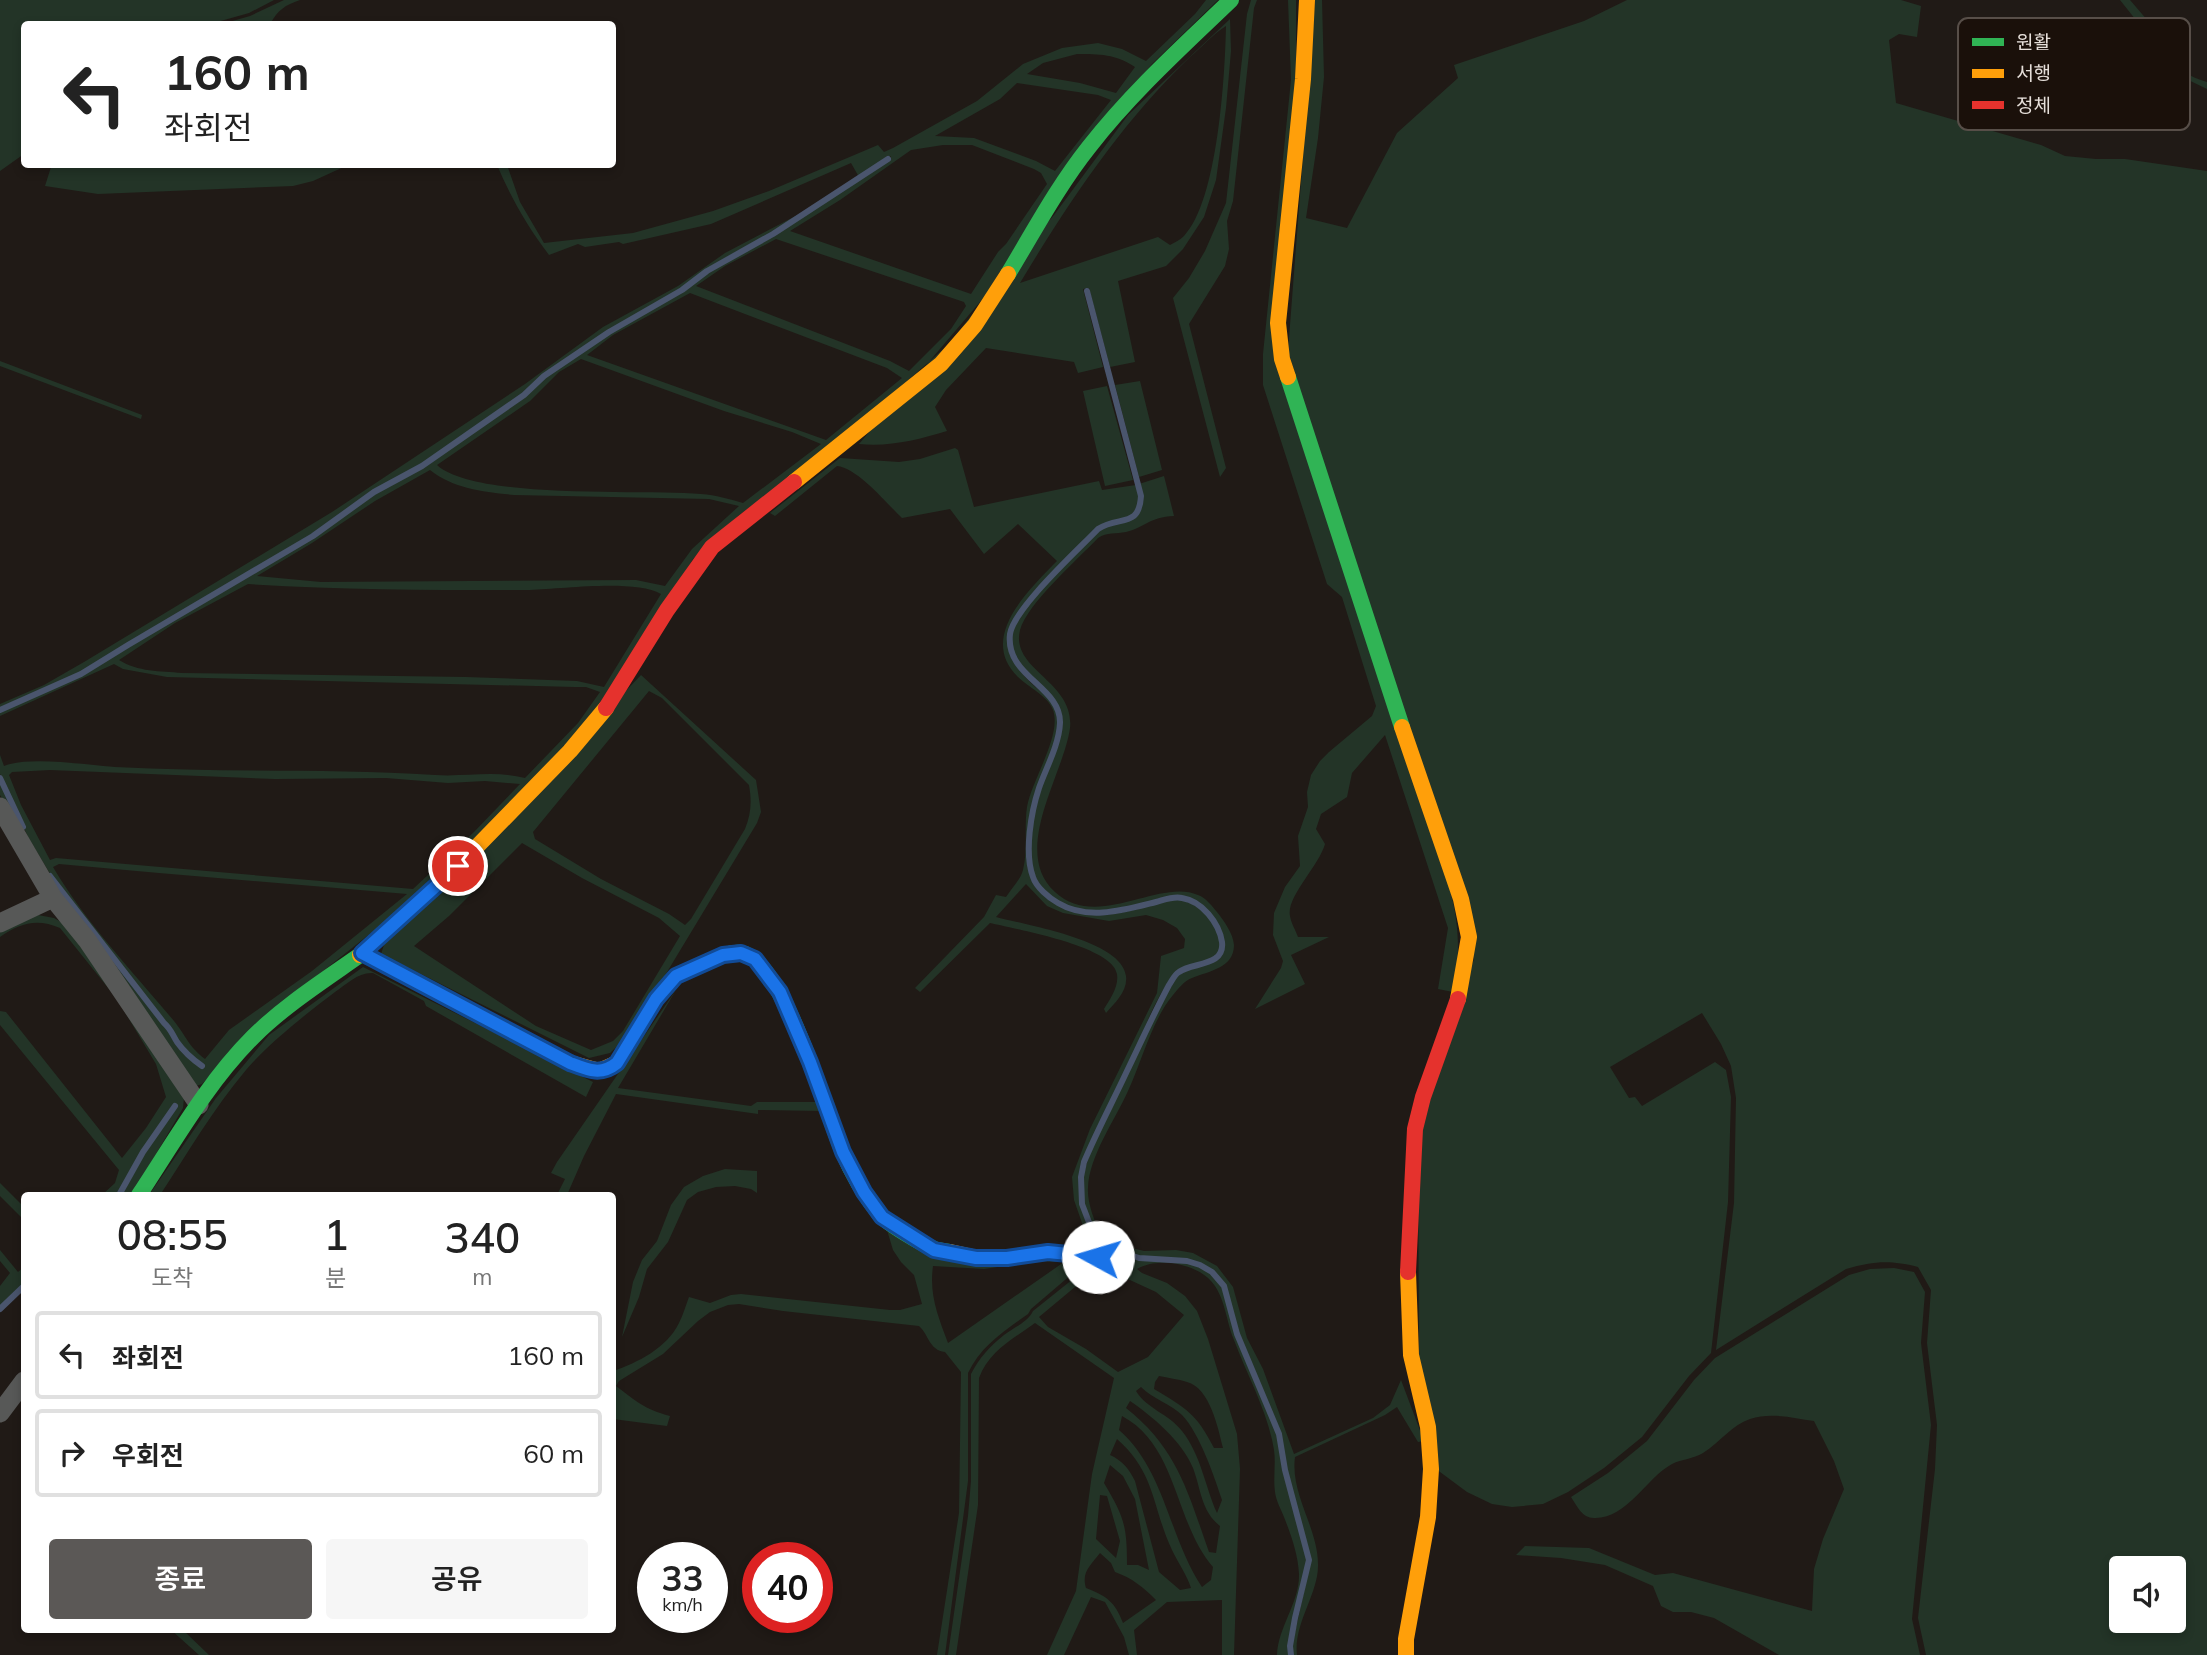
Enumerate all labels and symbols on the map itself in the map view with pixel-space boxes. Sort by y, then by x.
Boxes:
legend [1958,18,2190,130]
text: 원활 [2016,30,2051,54]
text: 서행 [2016,61,2051,85]
text: 정체 [2016,93,2051,117]
pin [428,836,488,896]
position arrow [1061,1220,1135,1294]
speed limit sign: 40 [742,1542,833,1633]

